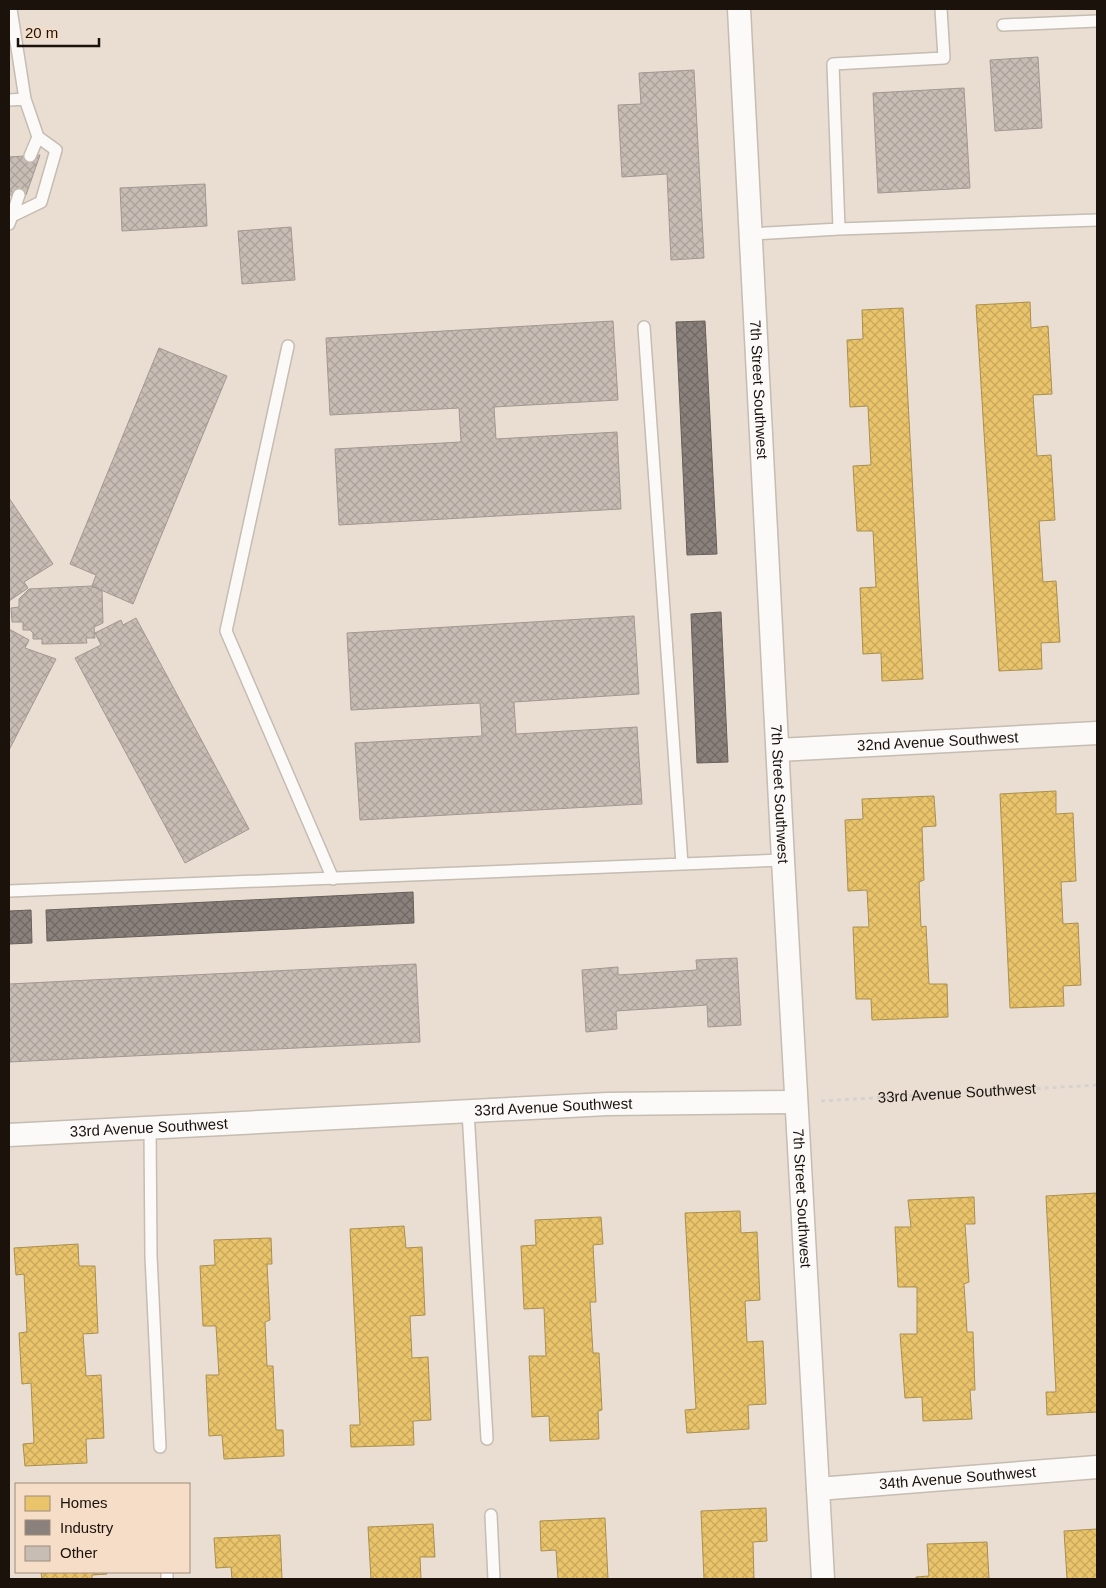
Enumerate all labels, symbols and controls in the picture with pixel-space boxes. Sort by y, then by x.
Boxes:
scale bar [18,15,99,47]
text: 20 m [25,24,58,41]
street label: 7th Street Southwest [747,319,771,460]
street label: 7th Street Southwest [768,724,792,865]
street label: 32nd Avenue Southwest [857,728,1020,754]
street label: 33rd Avenue Southwest [877,1080,1037,1106]
street label: 33rd Avenue Southwest [474,1095,633,1119]
street label: 33rd Avenue Southwest [69,1115,229,1140]
street label: 7th Street Southwest [790,1128,815,1269]
street label: 34th Avenue Southwest [878,1463,1037,1492]
legend [15,1483,190,1573]
text: Homes [60,1494,108,1511]
text: Industry [60,1519,114,1536]
text: Other [60,1544,98,1561]

